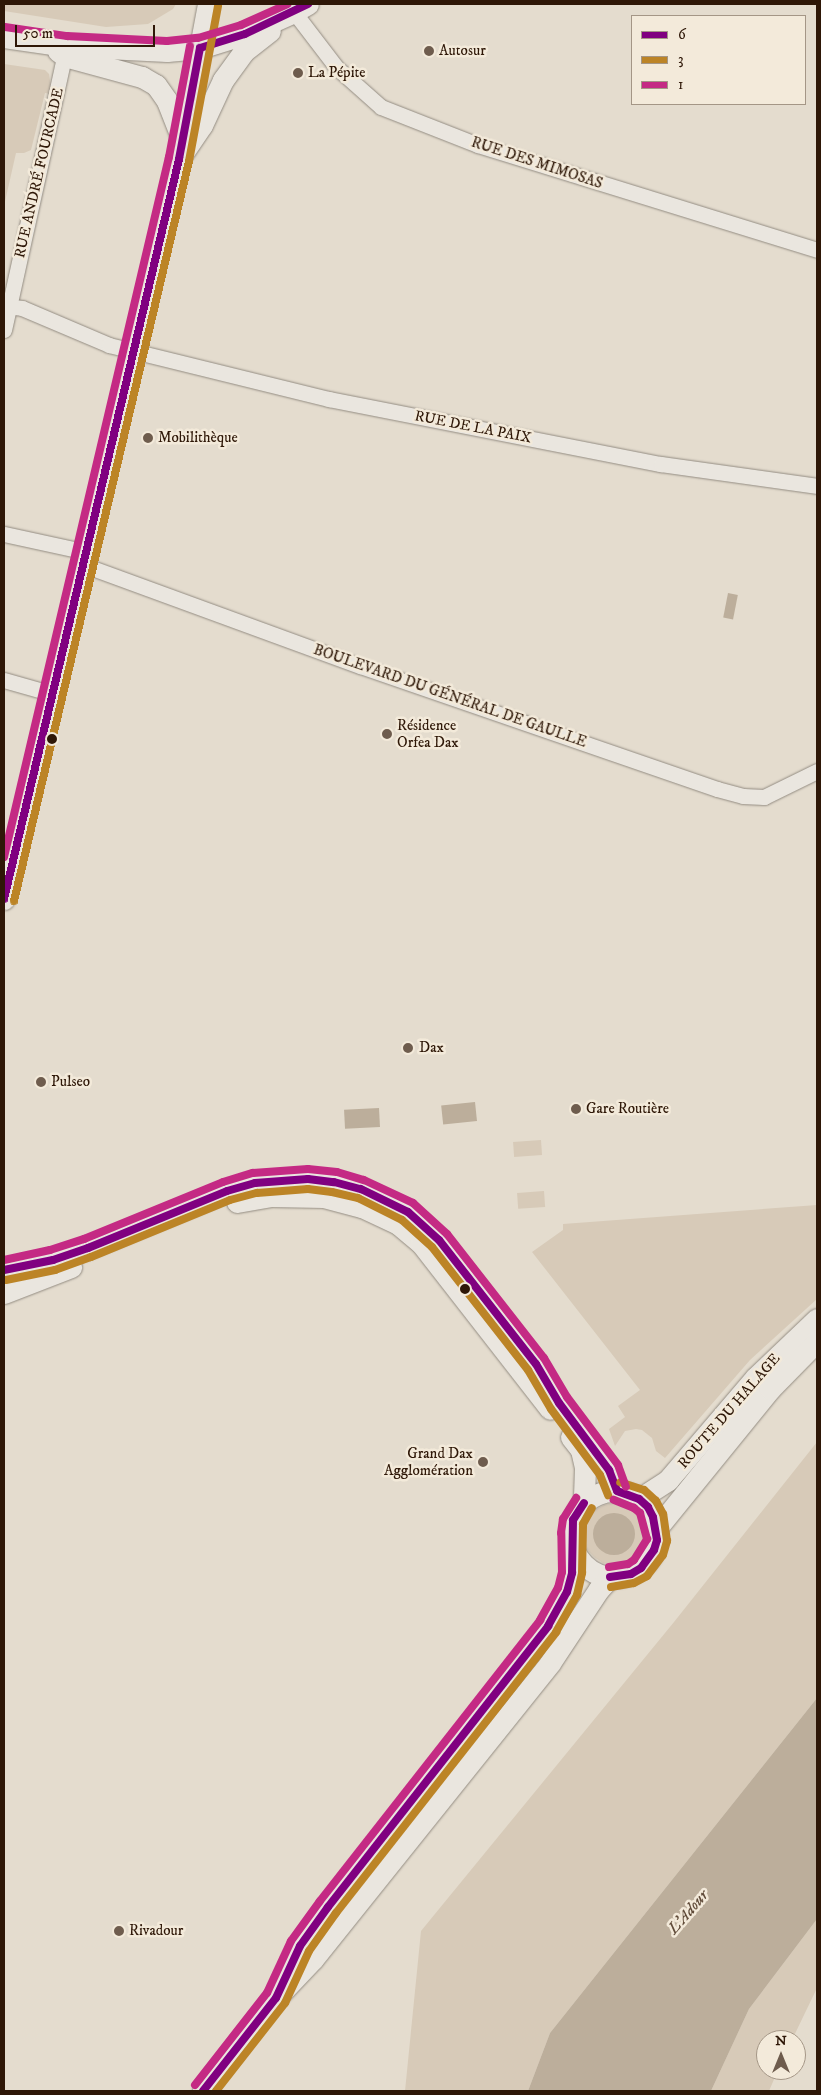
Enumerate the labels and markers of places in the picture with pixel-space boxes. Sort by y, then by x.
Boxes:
place label: Autosur [439,42,486,60]
marker: Autosur [423,45,435,57]
place label: La Pépite [308,64,365,82]
marker: La Pépite [292,67,304,79]
place label: Mobilithèque [158,429,238,447]
marker: Mobilithèque [142,432,154,444]
place label: Résidence Orfea Dax [397,716,459,751]
marker: Résidence Orfea Dax [381,728,393,740]
unlabelled marker [47,734,57,744]
place label: Dax [419,1039,444,1057]
marker: Dax [401,1041,415,1055]
place label: Pulseo [51,1073,90,1091]
marker: Pulseo [35,1076,47,1088]
place label: Gare Routière [586,1100,669,1118]
marker: Gare Routière [570,1103,582,1115]
unlabelled marker [460,1284,470,1294]
place label: Grand Dax Agglomération [384,1444,473,1479]
marker: Grand Dax Agglomération [477,1456,489,1468]
place label: Rivadour [129,1922,183,1940]
marker: Rivadour [113,1925,125,1937]

